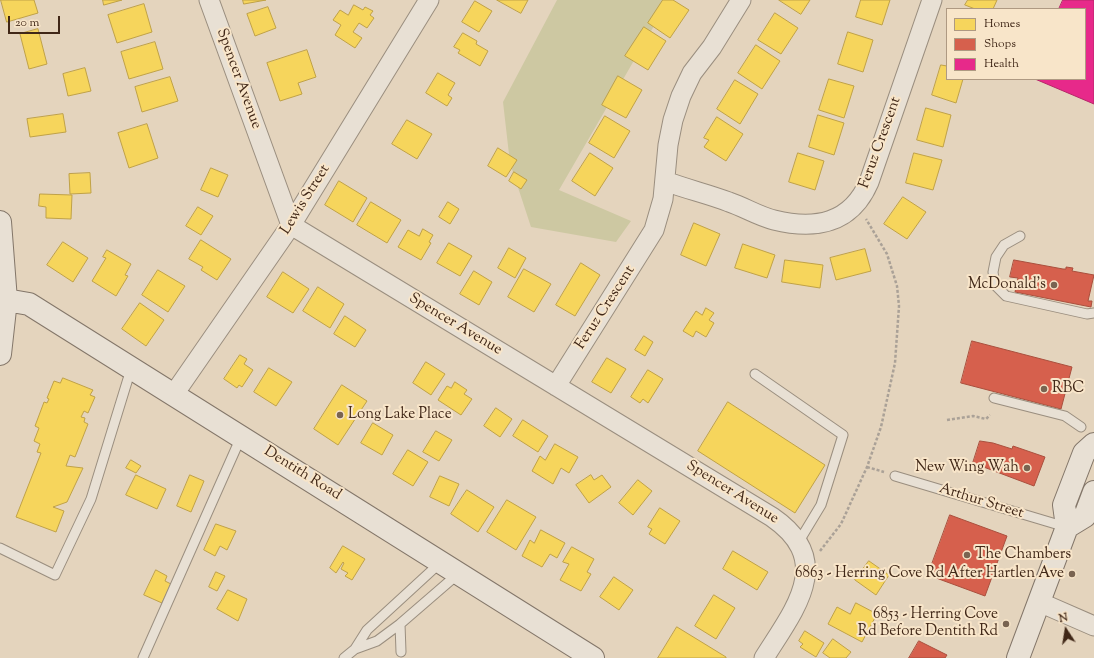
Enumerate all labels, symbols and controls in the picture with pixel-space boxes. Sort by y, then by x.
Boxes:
scale bar [10,8,62,34]
legend [946,8,1086,80]
text: 20 m [15,14,39,32]
text: Homes [984,15,1020,33]
street label: Spencer Avenue [211,26,265,132]
text: Shops [984,35,1016,53]
text: Health [984,55,1019,73]
street label: Feruz Crescent [856,95,906,191]
street label: Lewis Street [277,162,335,238]
street label: Feruz Crescent [572,263,640,353]
place label: McDonald's [968,276,1046,294]
marker: McDonald's [1049,280,1059,290]
street label: Spencer Avenue [405,290,505,360]
place label: RBC [1052,380,1084,398]
marker: RBC [1039,384,1049,394]
place label: Long Lake Place [348,406,452,424]
marker: Long Lake Place [335,410,345,420]
street label: Dentith Road [260,443,344,505]
street label: Spencer Avenue [682,457,782,529]
place label: New Wing Wah [915,459,1019,477]
marker: New Wing Wah [1022,463,1032,473]
street label: Arthur Street [937,481,1025,523]
place label: The Chambers [975,546,1071,564]
marker: The Chambers [962,550,972,560]
place label: 6863 - Herring Cove Rd After Hartlen Ave [795,565,1064,583]
marker: 6863 - Herring Cove Rd After Hartlen Ave [1067,569,1077,579]
place label: 6853 - Herring Cove Rd Before Dentith Rd [858,606,998,641]
north arrow [1046,610,1086,650]
text: N [1058,610,1069,627]
marker: 6853 - Herring Cove Rd Before Dentith Rd [1001,619,1011,629]

